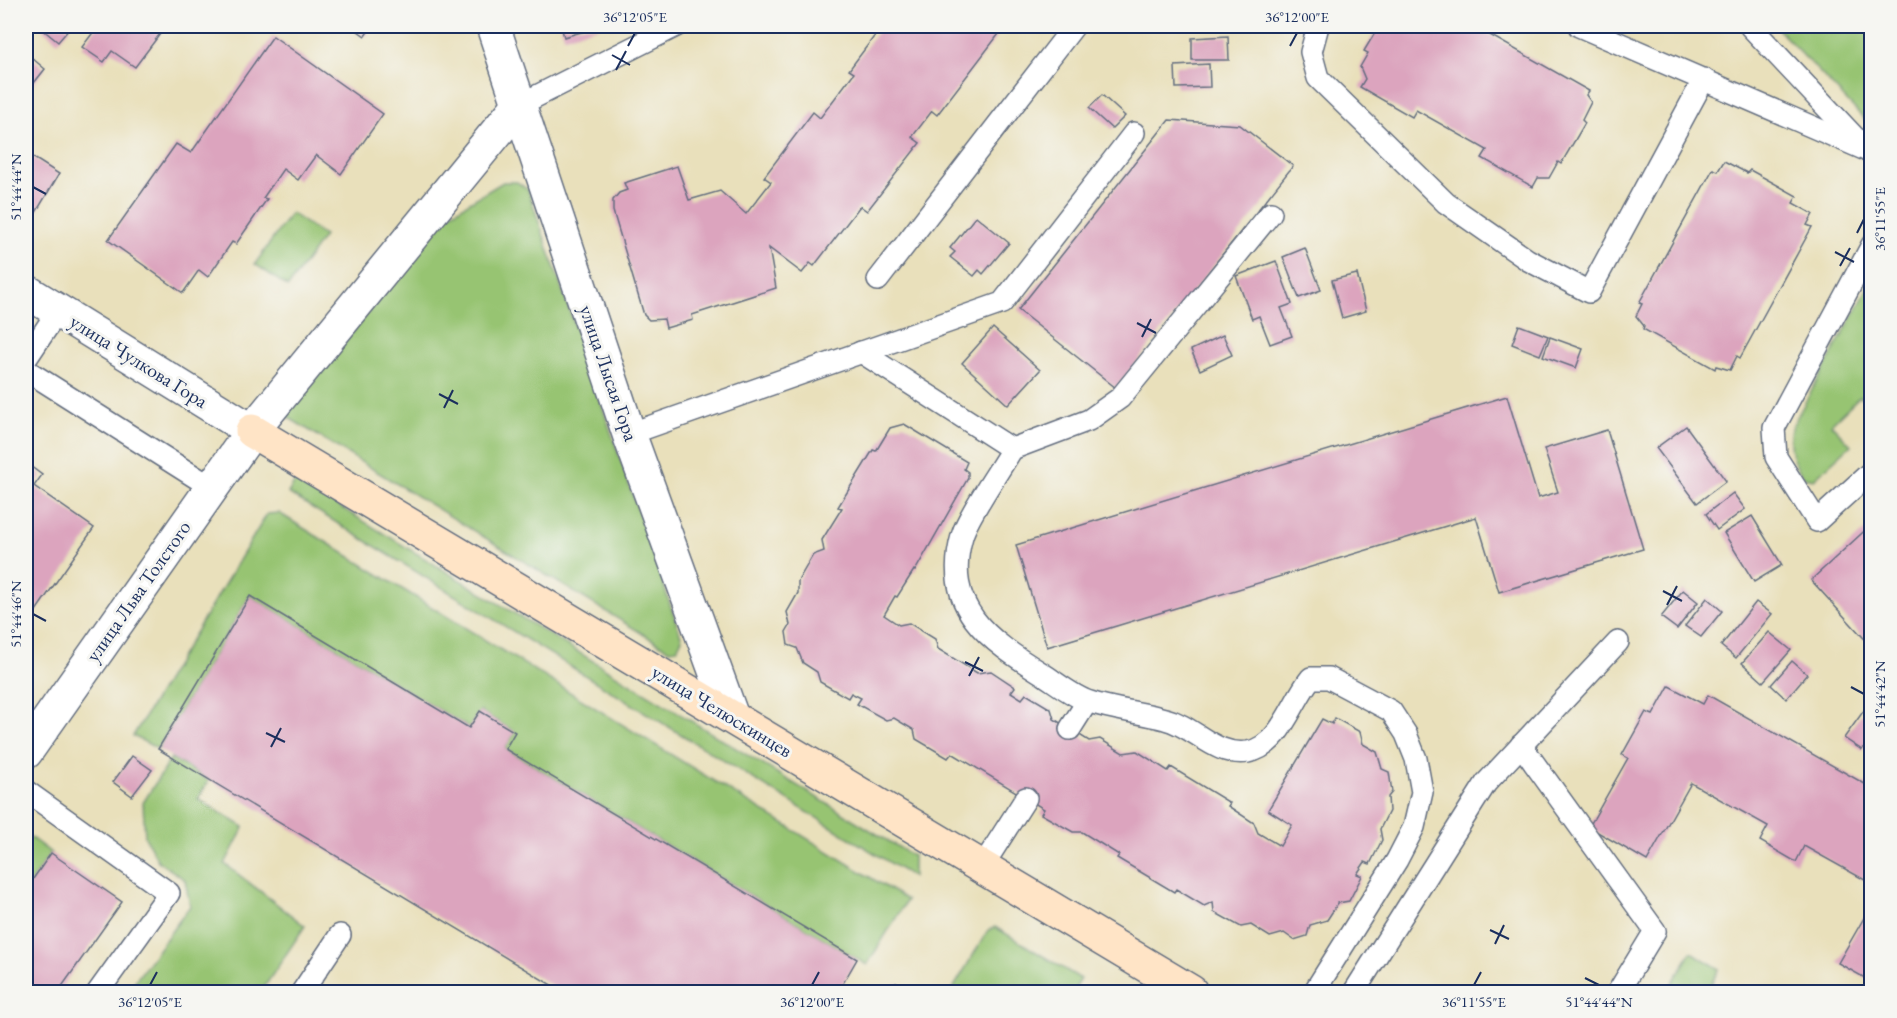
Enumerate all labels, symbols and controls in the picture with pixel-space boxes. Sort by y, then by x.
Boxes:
text: 36°12'05"E [603,7,668,26]
text: 36°12'00"E [1265,7,1330,26]
text: 51°44'44"N [6,153,25,221]
text: 36°11'55"E [1870,186,1889,251]
street label: улица Лысая Гора [574,301,644,445]
street label: улица Чулкова Гора [65,308,213,414]
street label: улица Льва Толстого [80,515,197,667]
text: 51°44'46"N [6,580,25,648]
street label: улица Челюскинцев [647,659,797,763]
text: 51°44'42"N [1870,660,1889,728]
text: 36°12'05"E [118,992,183,1011]
text: 36°12'00"E [780,992,845,1011]
text: 36°11'55"E [1442,992,1507,1011]
text: 51°44'44"N [1565,992,1633,1011]

